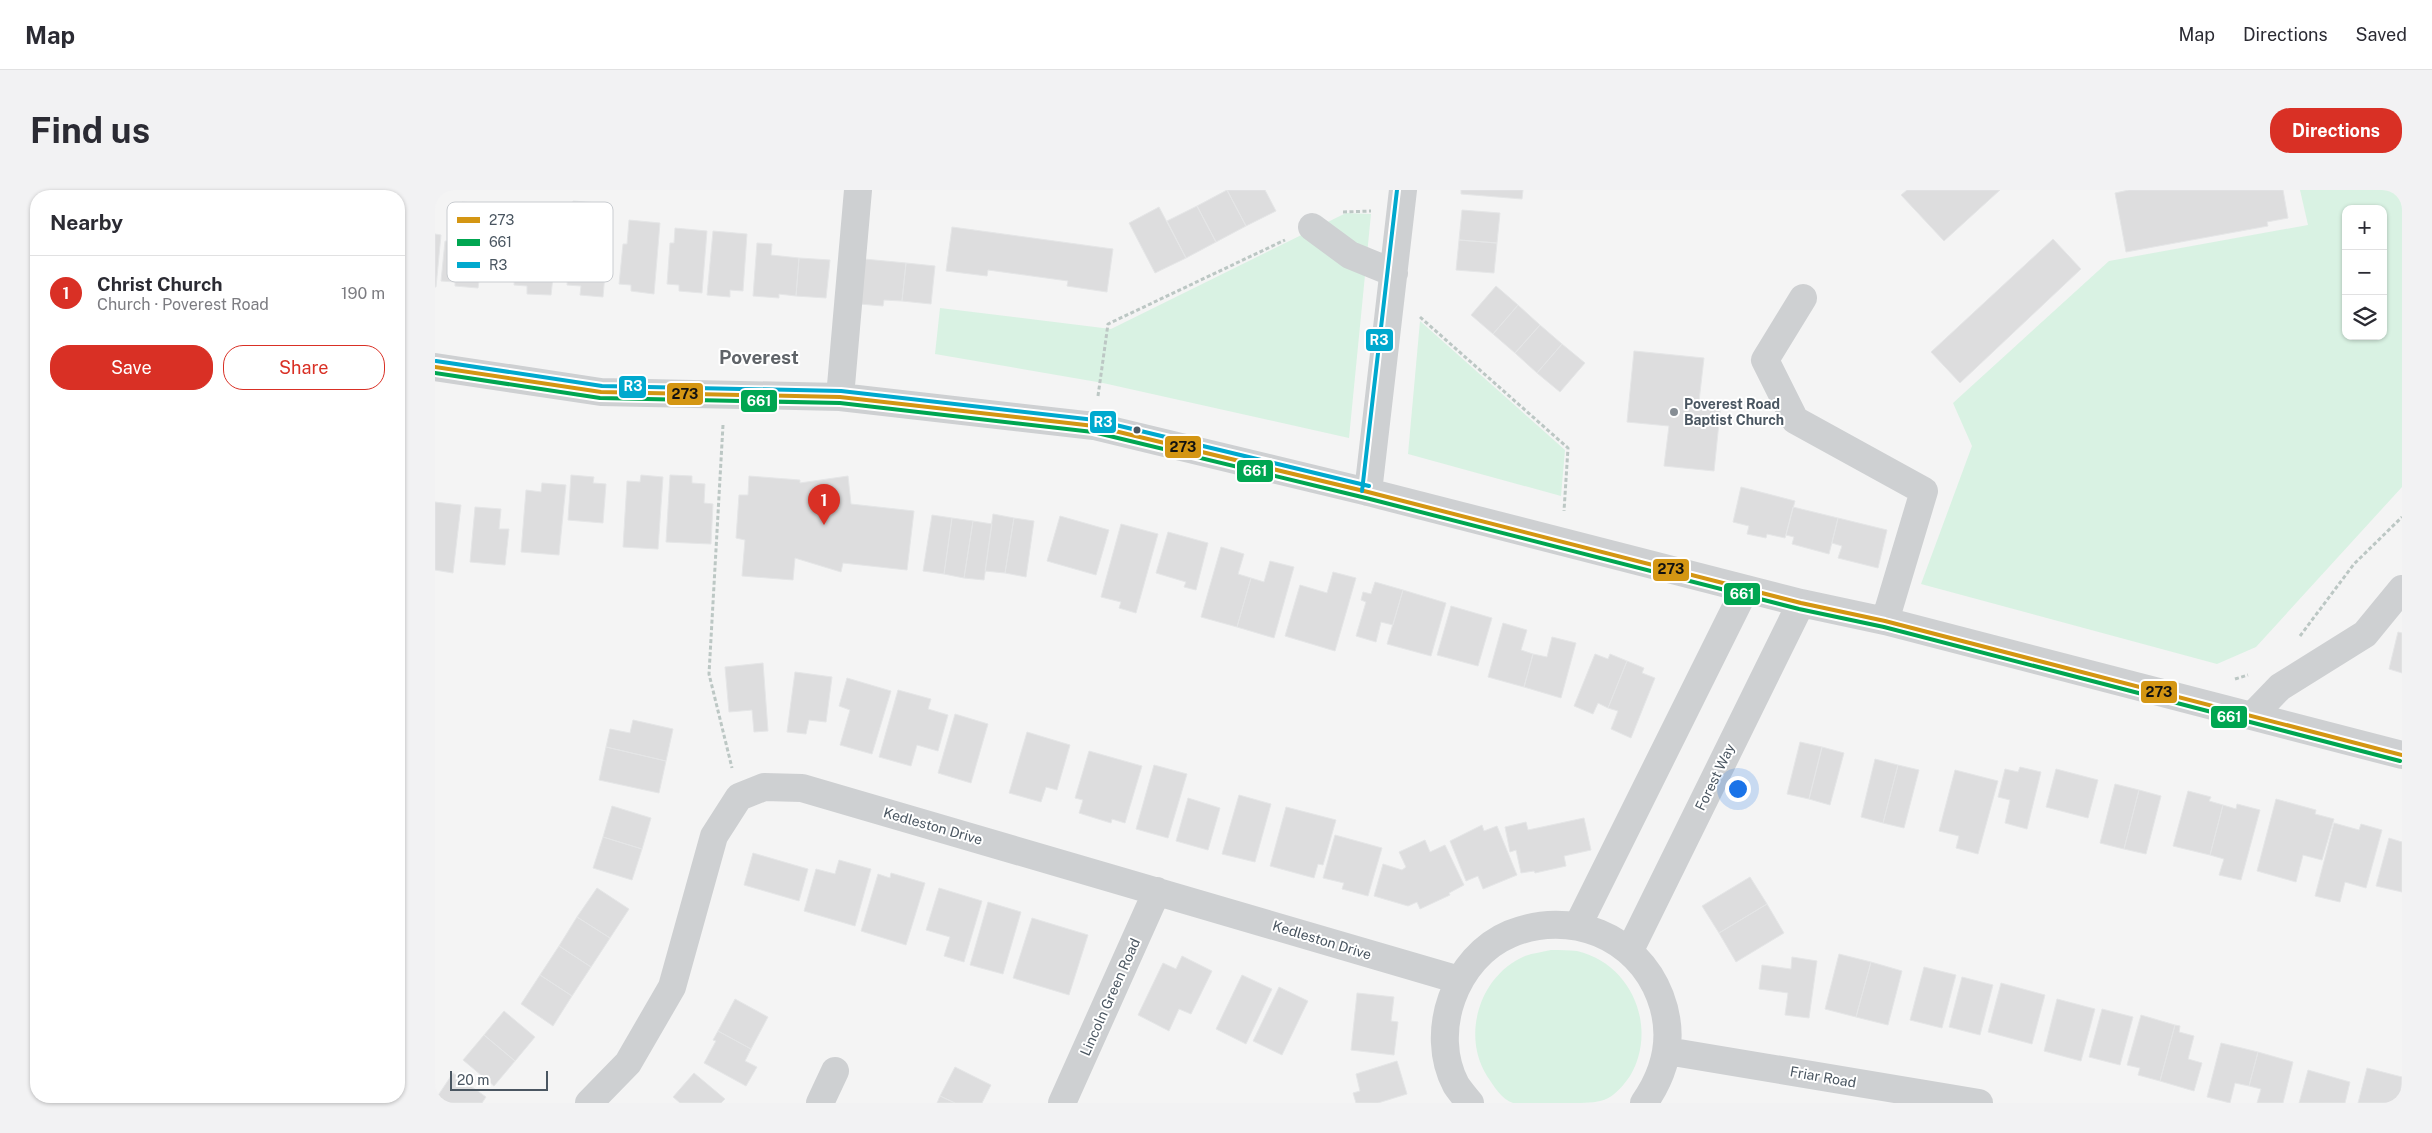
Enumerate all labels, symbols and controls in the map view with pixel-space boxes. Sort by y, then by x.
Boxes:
text: Map [25,21,75,49]
text: Map [2178,24,2215,45]
text: Directions [2243,24,2328,45]
text: Saved [2356,24,2407,45]
button: Directions [2270,108,2402,153]
text: Find us [30,110,150,151]
legend [447,202,613,282]
map controls [2342,205,2387,340]
button: + [2342,205,2387,250]
text: Nearby [50,210,123,235]
text: 273 [489,212,514,228]
text: 661 [489,234,512,250]
button: − [2342,250,2387,295]
text: R3 [489,257,507,273]
text: Christ Church [97,273,223,295]
text: 1 [63,284,69,303]
text: 190 m [341,284,385,303]
text: Church · Poverest Road [97,295,269,314]
button: layers [2342,295,2387,340]
line badge: R3 [1365,328,1394,352]
text: R3 [1369,332,1389,348]
button: Save [50,345,213,390]
button: Share [223,345,385,390]
district label: Poverest [719,346,799,368]
line badge: R3 [618,375,647,399]
text: R3 [623,378,643,394]
line badge: 273 [666,382,704,406]
text: 273 [672,386,698,402]
line badge: 661 [740,389,778,413]
text: 661 [747,393,771,409]
place label: Poverest Road Baptist Church [1684,396,1784,428]
marker: Poverest Road Baptist Church [1668,406,1680,418]
line badge: R3 [1089,410,1117,434]
text: R3 [1093,414,1113,430]
unlabelled marker [1132,425,1142,435]
line badge: 273 [1164,435,1202,459]
text: 273 [1170,439,1196,455]
line badge: 661 [1236,459,1274,483]
text: 661 [1243,463,1267,479]
pin: 1 [808,484,840,525]
line badge: 273 [1652,558,1690,582]
text: 273 [1658,561,1684,577]
line badge: 661 [1723,582,1761,606]
text: 661 [1730,586,1754,602]
line badge: 273 [2140,680,2178,704]
text: 273 [2146,684,2172,700]
line badge: 661 [2210,705,2248,729]
text: 661 [2217,709,2241,725]
street label: Forest Way [1692,740,1738,813]
your location [1725,776,1751,802]
street label: Kedleston Drive [882,804,984,848]
street label: Kedleston Drive [1271,917,1373,963]
street label: Lincoln Green Road [1077,936,1143,1058]
street label: Friar Road [1789,1063,1857,1091]
scale bar [450,1068,547,1091]
text: 20 m [457,1072,489,1088]

